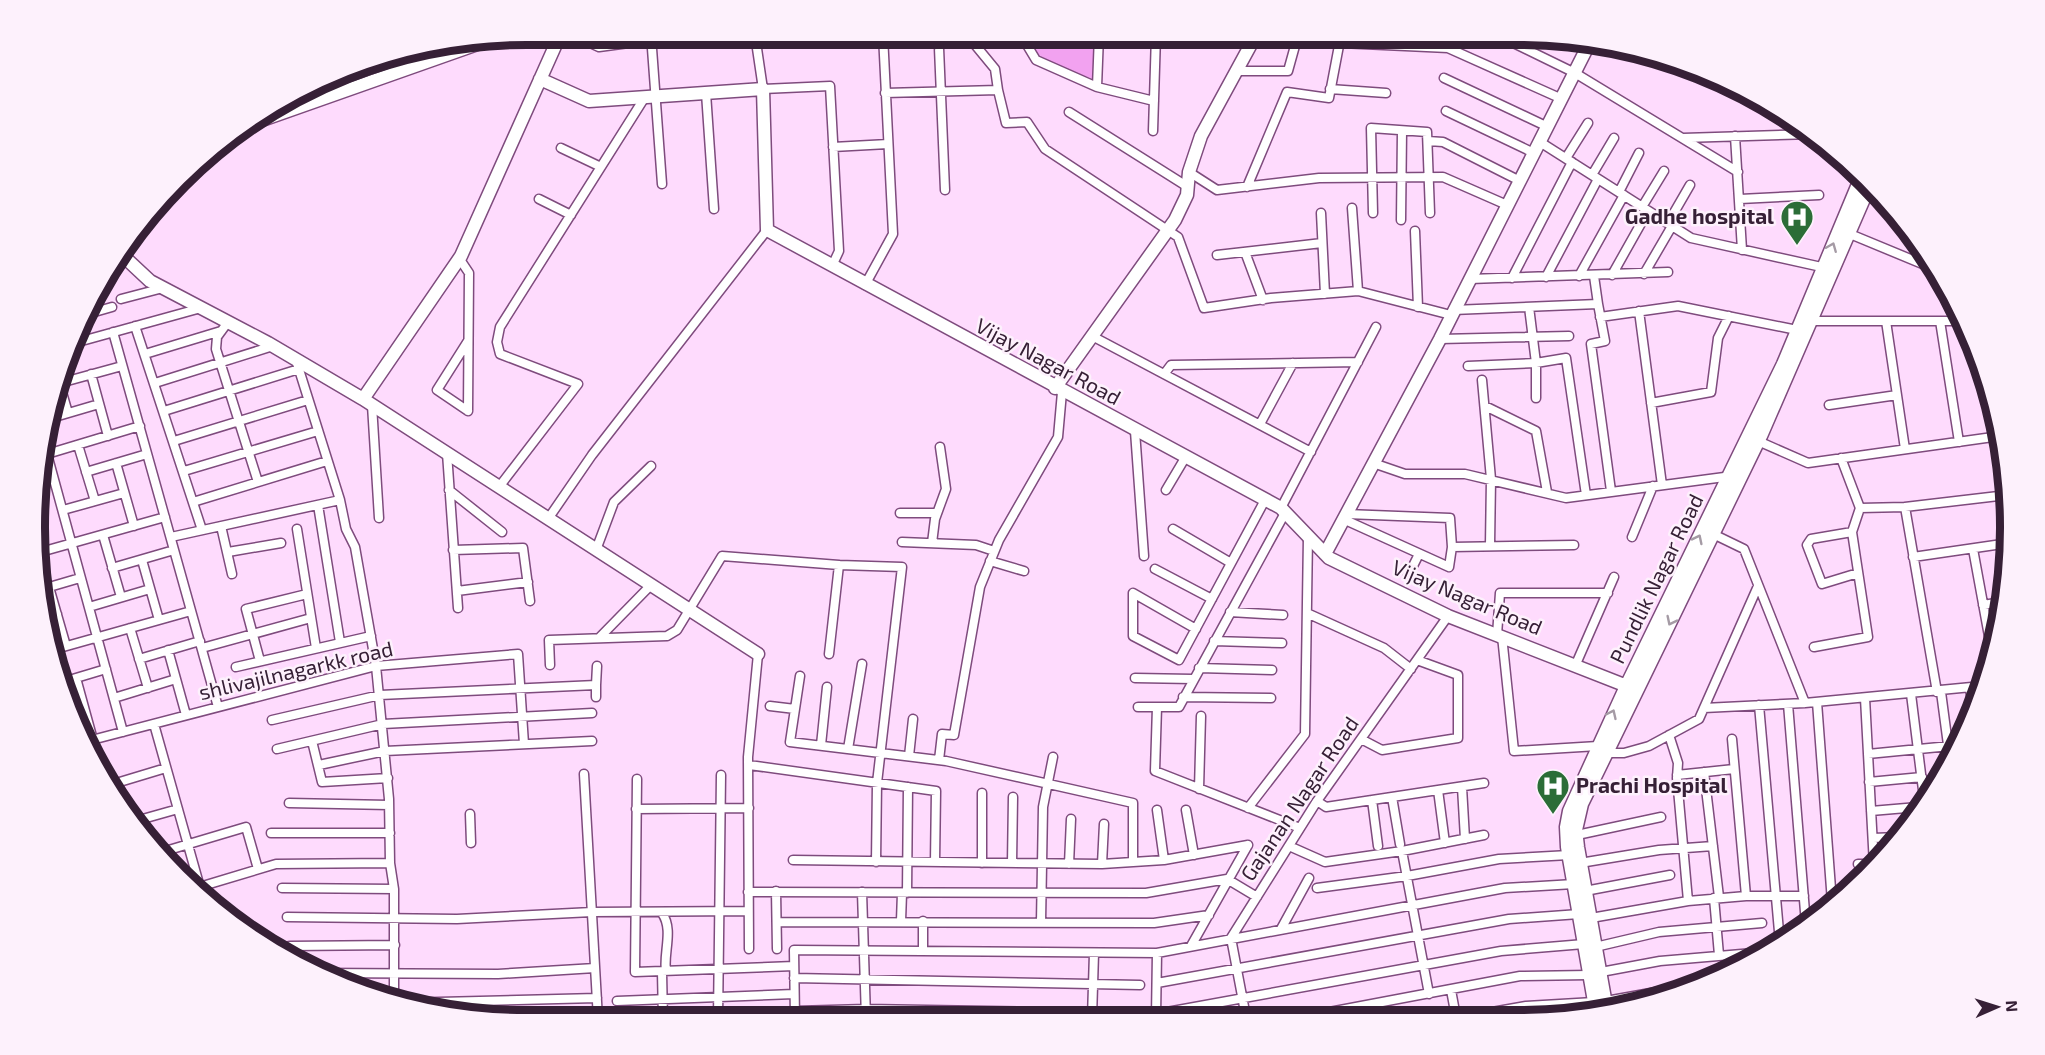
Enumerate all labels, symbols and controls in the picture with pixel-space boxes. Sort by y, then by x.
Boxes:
hospital icon: Gadhe hospital [1779,199,1815,246]
place label: Gadhe hospital [1625,203,1774,228]
one-way arrow [1825,243,1837,254]
street label: Vijay Nagar Road [971,312,1125,410]
street label: Pundlik Nagar Road [1604,489,1708,667]
one-way arrow [1691,535,1702,546]
street label: Vijay Nagar Road [1388,554,1546,640]
one-way arrow [1667,614,1678,625]
street label: shlivajilnagarkk road [196,635,395,705]
one-way arrow [1605,710,1617,721]
street label: Gajanan Nagar Road [1235,711,1364,886]
hospital icon: Prachi Hospital [1535,768,1571,815]
place label: Prachi Hospital [1576,772,1728,797]
north arrow [1967,977,2027,1037]
text: N [2003,1000,2022,1012]

